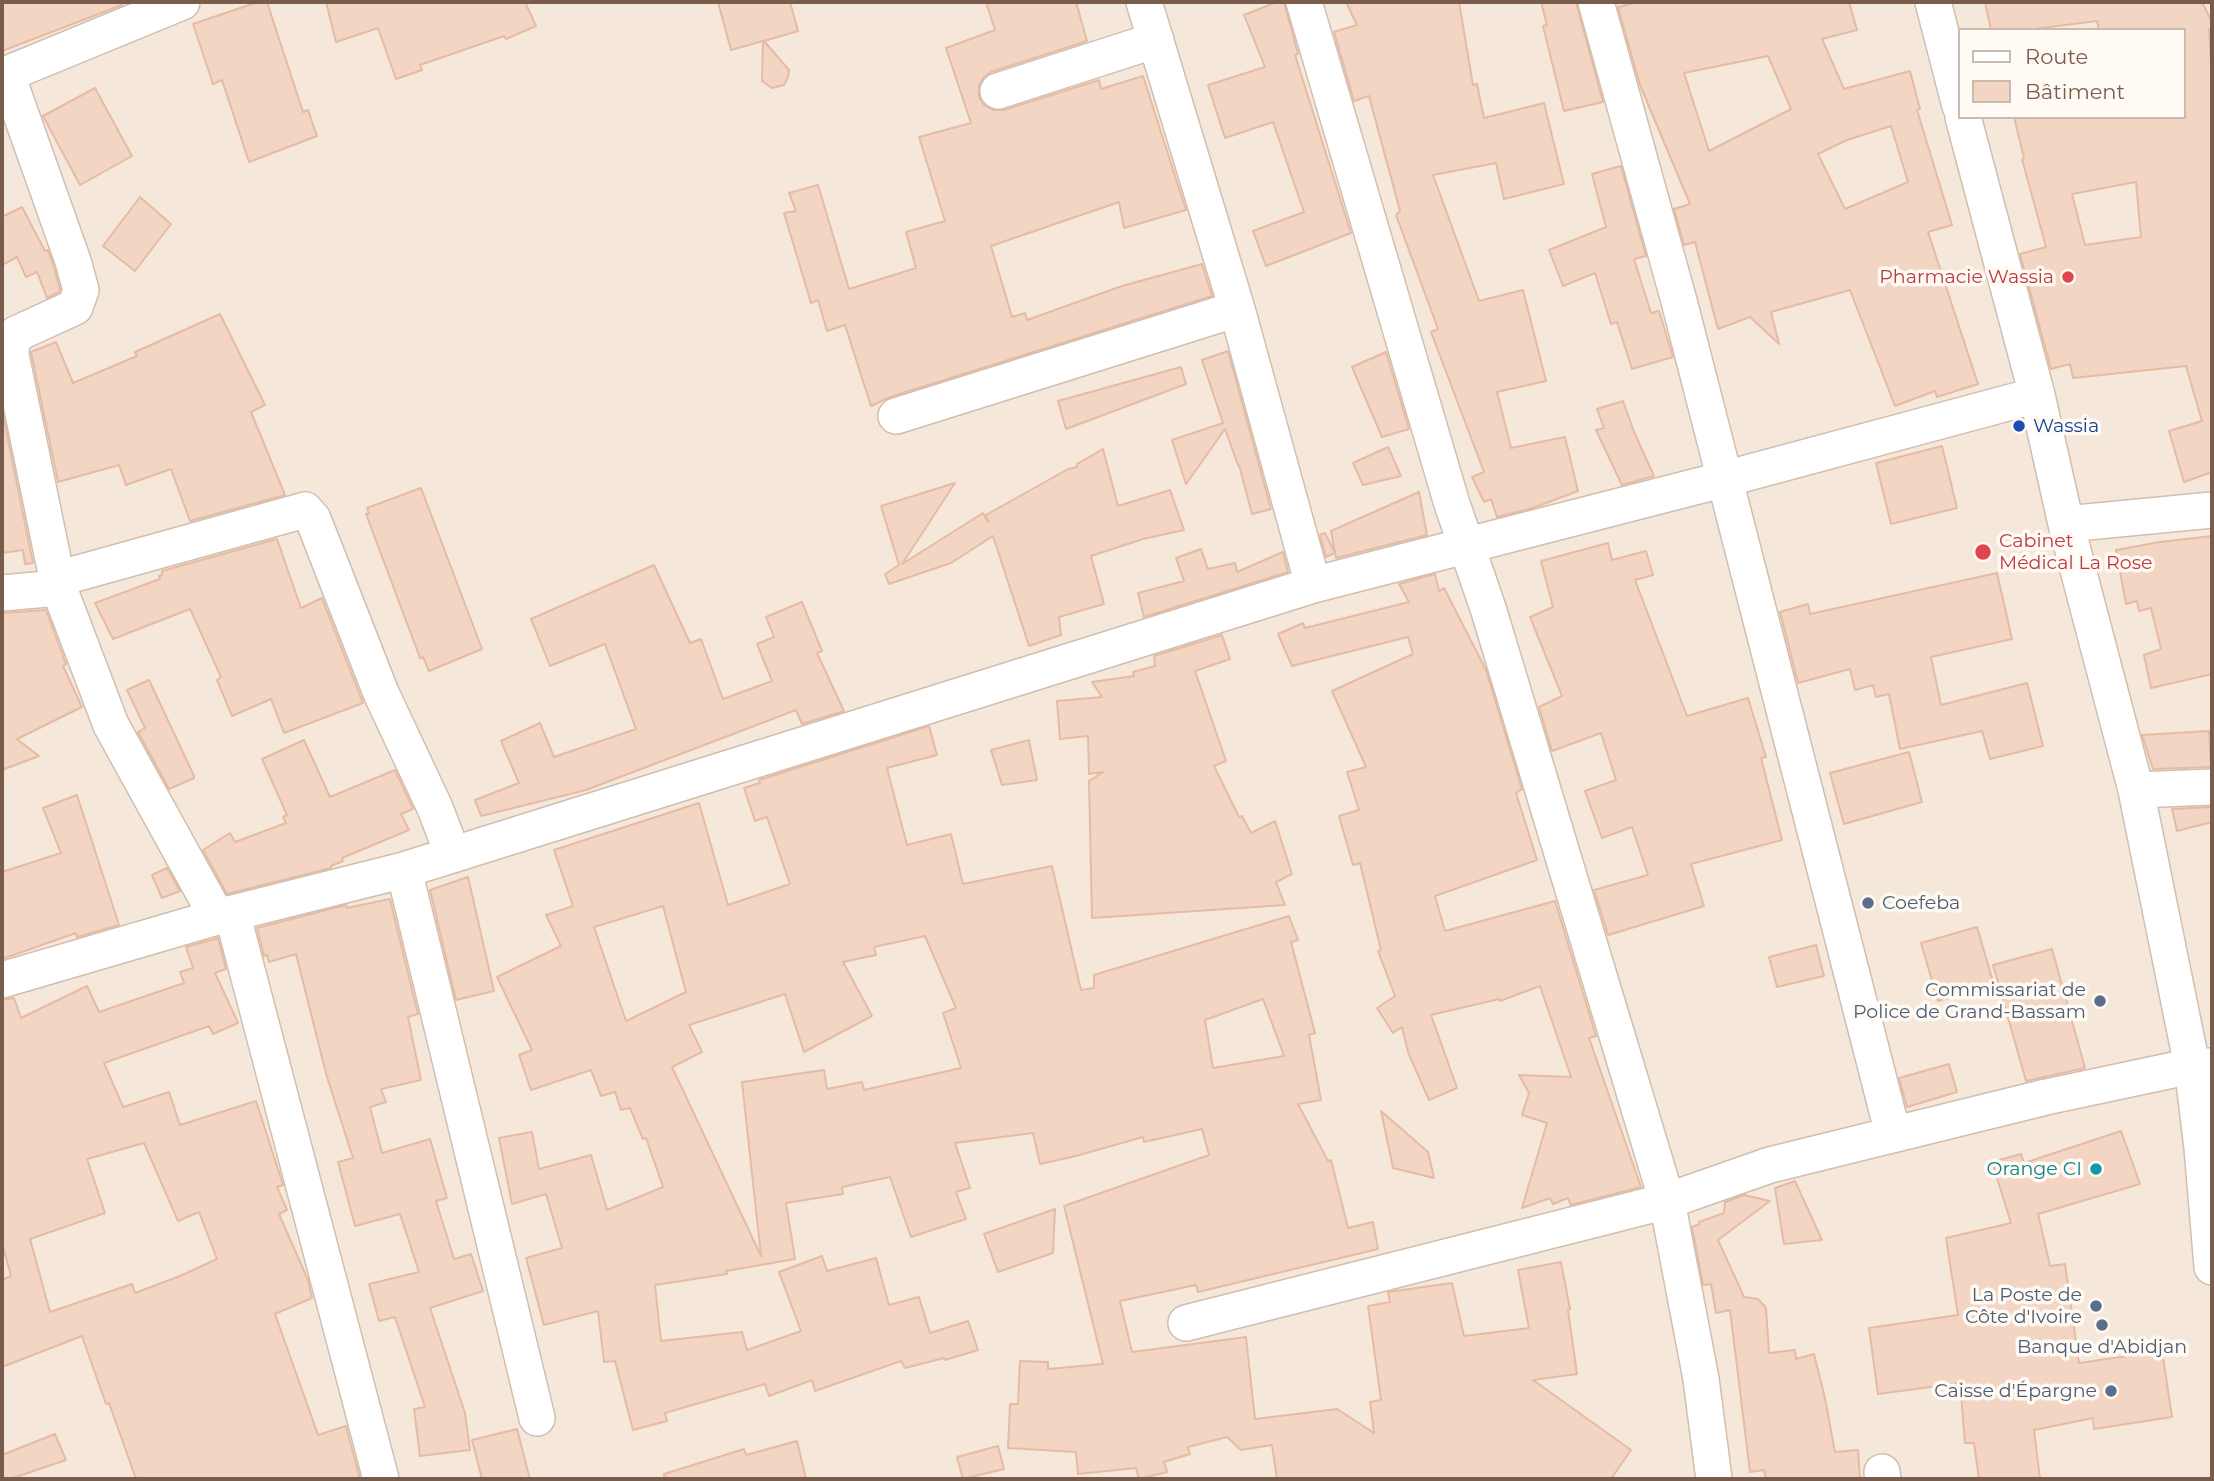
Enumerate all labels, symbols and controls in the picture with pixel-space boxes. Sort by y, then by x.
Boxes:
legend [1958,28,2186,119]
text: Route [2025,44,2088,69]
text: Bâtiment [2025,79,2125,104]
place label: Pharmacie Wassia [1879,266,2054,288]
marker: Pharmacie Wassia [2060,269,2076,285]
place label: Wassia [2033,415,2099,437]
marker: Wassia [2011,418,2027,434]
place label: Cabinet Médical La Rose [1999,530,2152,574]
marker: Cabinet Médical La Rose [1973,542,1993,562]
place label: Coefeba [1882,892,1960,914]
marker: Coefeba [1860,895,1876,911]
place label: Commissariat de Police de Grand-Bassam [1853,979,2086,1023]
marker: Commissariat de Police de Grand-Bassam [2092,993,2108,1009]
place label: Orange CI [1986,1158,2082,1180]
marker: Orange CI [2088,1161,2104,1177]
place label: La Poste de Côte d'Ivoire [1965,1284,2082,1328]
marker: La Poste de Côte d'Ivoire [2088,1298,2104,1314]
marker: Banque d'Abidjan [2094,1317,2110,1333]
place label: Banque d'Abidjan [2017,1336,2187,1358]
place label: Caisse d'Épargne [1934,1380,2097,1402]
marker: Caisse d'Épargne [2103,1383,2119,1399]

